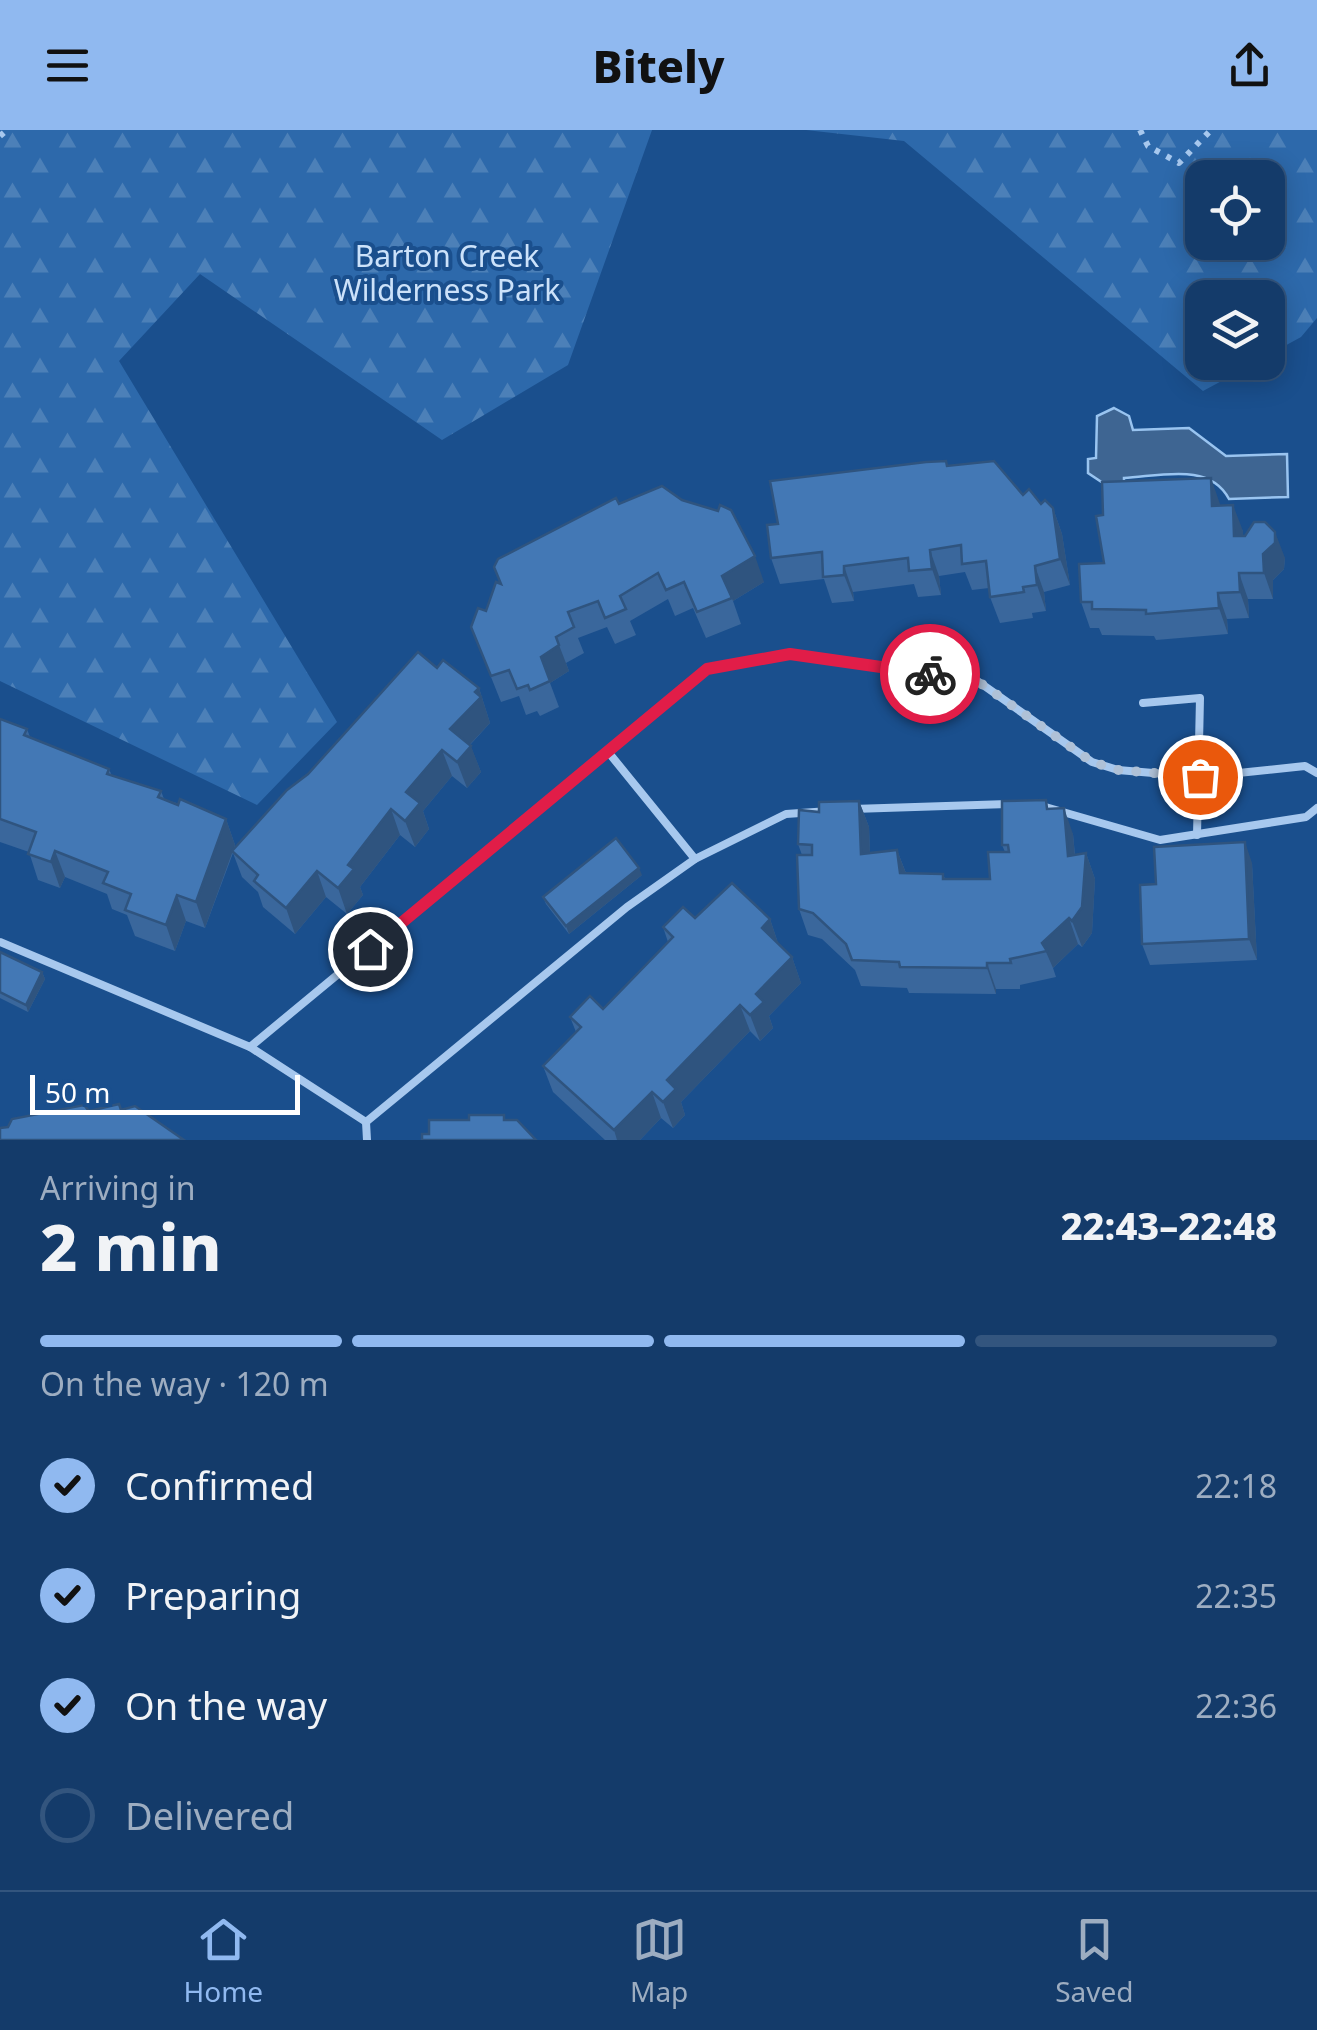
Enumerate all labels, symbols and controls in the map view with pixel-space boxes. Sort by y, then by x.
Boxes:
text: Bitely [593,35,724,96]
icon: menu [40,38,95,93]
icon: share [1222,38,1277,93]
map controls [1185,160,1285,380]
button: locate [1185,160,1285,260]
park label: Barton Creek Wilderness Park [334,235,560,310]
button: layers [1185,280,1285,380]
courier [880,624,980,724]
icon: bike [903,647,958,702]
pin [1158,735,1243,820]
icon: bag [1173,750,1228,805]
pin [328,907,413,992]
icon: home [343,922,398,977]
scale bar [30,1070,300,1114]
text: 50 m [45,1073,111,1111]
text: Arriving in [40,1166,195,1209]
text: 22:43–22:48 [1061,1199,1277,1251]
text: 2 min [40,1202,222,1290]
text: On the way · 120 m [40,1362,329,1405]
icon: check [40,1458,95,1513]
text: Confirmed [125,1459,314,1511]
text: 22:18 [1195,1464,1277,1507]
icon: check [40,1568,95,1623]
text: Preparing [125,1569,301,1621]
text: 22:35 [1195,1574,1277,1617]
icon: check [40,1678,95,1733]
text: On the way [125,1679,327,1731]
text: 22:36 [1195,1684,1277,1727]
text: Delivered [125,1789,294,1841]
tab: Home [183,1912,263,2010]
tab: Map [630,1912,688,2010]
tab: Saved [1055,1912,1134,2010]

